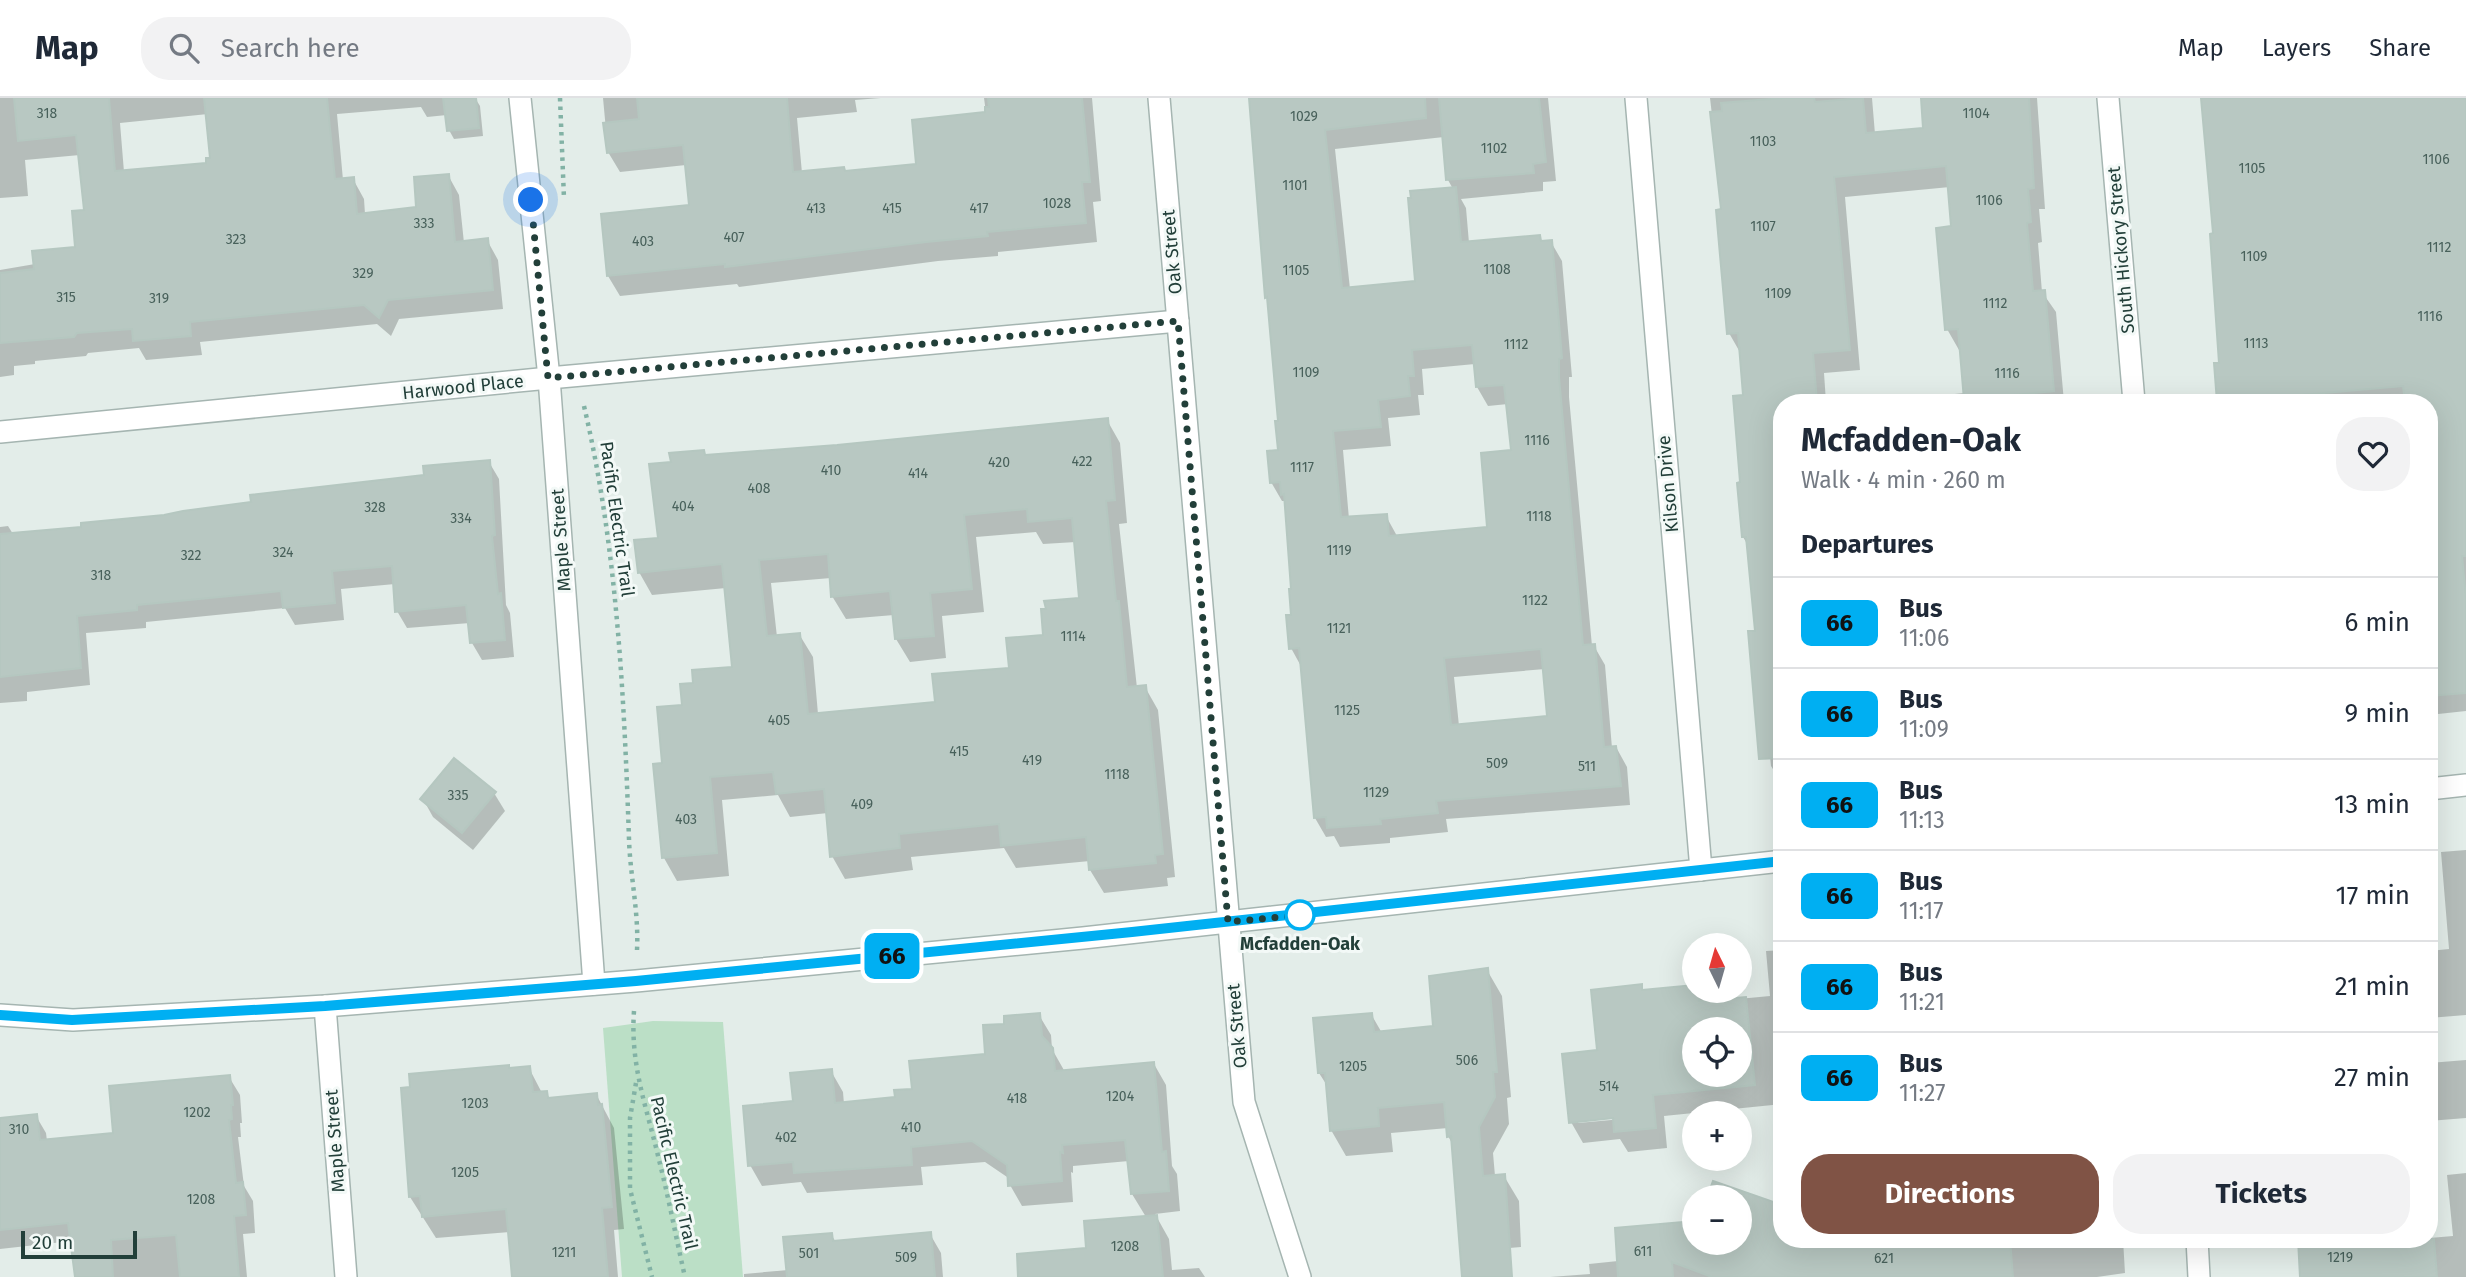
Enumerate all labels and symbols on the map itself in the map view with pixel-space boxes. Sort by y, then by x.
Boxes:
house number: 318 [37,105,57,122]
house number: 1104 [1962,105,1990,122]
house number: 1029 [1290,108,1318,125]
house number: 1103 [1750,133,1776,150]
house number: 1102 [1481,140,1507,157]
house number: 1106 [2422,151,2450,168]
house number: 1105 [2239,160,2265,177]
street label: South Hickory Street [2103,165,2139,334]
house number: 1101 [1282,177,1308,194]
your location [513,182,548,217]
house number: 1106 [1975,192,2003,209]
house number: 1028 [1043,195,1071,212]
house number: 413 [806,200,826,217]
house number: 415 [882,200,902,217]
house number: 417 [970,200,988,217]
street label: Oak Street [1157,208,1187,295]
house number: 333 [414,215,434,232]
house number: 1107 [1750,218,1776,235]
house number: 407 [723,229,745,246]
house number: 323 [226,231,246,248]
house number: 403 [632,233,654,250]
house number: 1112 [2427,239,2451,256]
house number: 1109 [2241,248,2267,265]
house number: 1108 [1483,261,1511,278]
house number: 1105 [1283,262,1309,279]
house number: 329 [353,265,374,282]
house number: 1109 [1765,285,1791,302]
house number: 315 [56,289,76,306]
house number: 319 [149,290,169,307]
house number: 1112 [1983,295,2007,312]
house number: 1116 [2417,308,2443,325]
house number: 1113 [2244,335,2268,352]
house number: 1112 [1504,336,1528,353]
house number: 1109 [1293,364,1319,381]
house number: 1116 [1994,365,2020,382]
street label: Harwood Place [401,370,525,404]
house number: 1116 [1524,432,1550,449]
street label: Kilson Drive [1653,435,1683,533]
street label: Pacific Electric Trail [595,440,639,598]
house number: 422 [1071,453,1093,470]
house number: 420 [988,454,1010,471]
house number: 1117 [1290,459,1314,476]
house number: 410 [821,462,841,479]
house number: 414 [908,465,929,482]
house number: 408 [748,480,771,497]
street label: Maple Street [546,487,576,592]
house number: 404 [672,498,695,515]
house number: 328 [364,499,386,516]
house number: 1118 [1526,508,1552,525]
house number: 334 [450,510,472,527]
house number: 1119 [1326,542,1352,559]
house number: 324 [273,544,294,561]
house number: 322 [181,547,201,564]
house number: 318 [91,567,111,584]
house number: 1122 [1522,592,1548,609]
house number: 1121 [1327,620,1351,637]
house number: 1114 [1060,628,1086,645]
house number: 1125 [1334,702,1360,719]
house number: 405 [768,712,790,729]
house number: 415 [949,743,969,760]
house number: 419 [1022,752,1042,769]
house number: 509 [1486,755,1508,772]
house number: 511 [1578,758,1596,775]
house number: 1118 [1104,766,1130,783]
house number: 1129 [1363,784,1389,801]
house number: 335 [448,787,469,804]
house number: 409 [851,796,873,813]
house number: 403 [675,811,697,828]
marker: Mcfadden-Oak [1285,900,1315,930]
line badge: 66 [860,933,924,979]
place label: Mcfadden-Oak [1240,933,1361,955]
north arrow [1682,933,1752,1003]
street label: Oak Street [1222,982,1252,1069]
house number: 506 [1456,1052,1478,1069]
house number: 1205 [1339,1058,1367,1075]
house number: 514 [1599,1078,1619,1095]
street label: Maple Street [320,1088,350,1193]
house number: 1204 [1106,1088,1135,1105]
house number: 418 [1007,1090,1027,1107]
street label: Pacific Electric Trail [646,1094,702,1252]
house number: 1203 [461,1095,489,1112]
house number: 1202 [183,1104,211,1121]
house number: 410 [901,1119,921,1136]
house number: 310 [9,1121,29,1138]
house number: 402 [775,1129,797,1146]
house number: 1205 [451,1164,479,1181]
house number: 1208 [187,1191,216,1208]
scale bar [21,1228,136,1260]
house number: 1208 [1111,1238,1140,1255]
house number: 611 [1634,1243,1652,1260]
house number: 1211 [552,1244,576,1261]
house number: 501 [799,1245,819,1262]
house number: 509 [895,1249,917,1266]
house number: 1219 [2327,1249,2353,1266]
house number: 621 [1874,1250,1894,1267]

